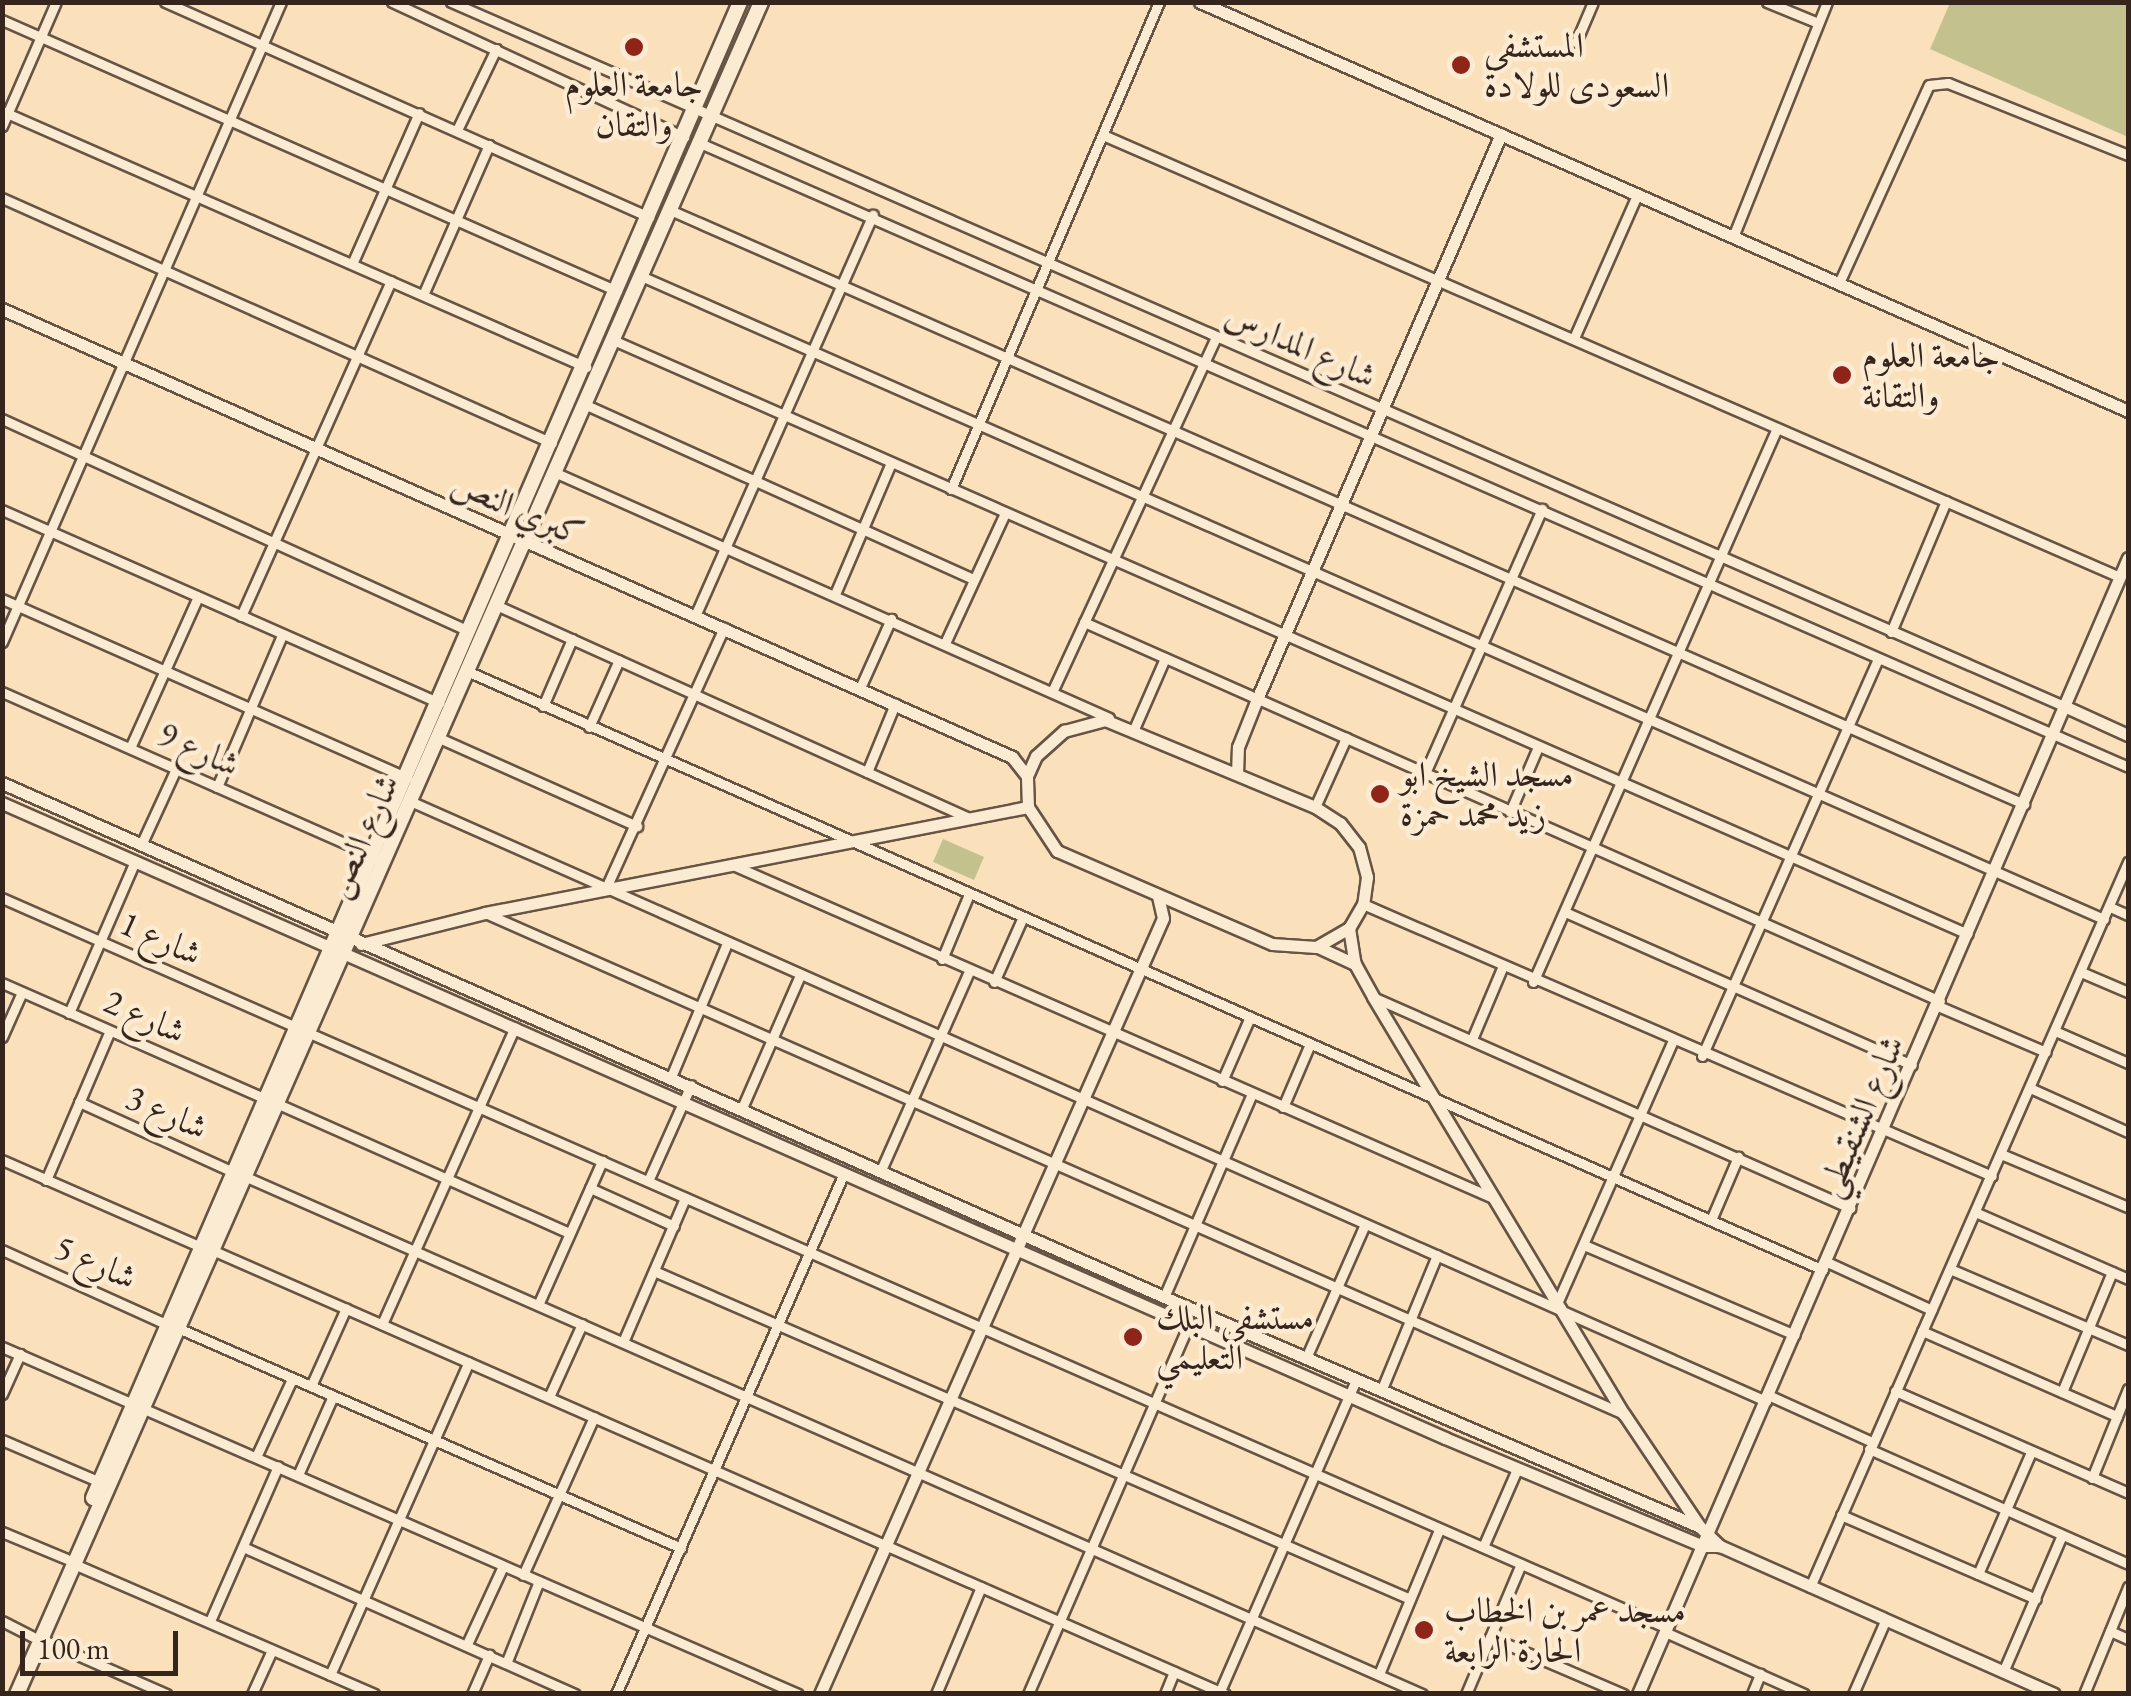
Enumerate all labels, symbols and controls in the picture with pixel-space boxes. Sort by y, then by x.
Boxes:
place label: المستشفى السعودى للولادة [1484,24,1669,106]
marker: جامعة العلوم والتقان [623,36,645,58]
marker: المستشفى السعودى للولادة [1448,52,1474,78]
place label: جامعة العلوم والتقان [565,63,703,145]
street label: شارع المدارس [1219,293,1383,397]
place label: جامعة العلوم والتقانة [1862,334,2000,416]
marker: جامعة العلوم والتقانة [1831,364,1853,386]
street label: كبري النص [446,461,590,555]
street label: شارع 9 [152,713,246,785]
place label: مسجد الشيخ ابو زيد محمد حمزة [1400,753,1573,835]
street label: شارع النص [316,767,408,905]
marker: مسجد الشيخ ابو زيد محمد حمزة [1369,783,1391,805]
street label: شارع 1 [114,902,208,974]
street label: شارع 2 [98,980,192,1052]
street label: شارع الشنقيطي [1807,1029,1913,1203]
street label: شارع 3 [120,1076,214,1148]
street label: شارع 5 [49,1226,143,1298]
place label: مستشفى البلك التعليمي [1156,1296,1314,1378]
marker: مستشفى البلك التعليمي [1120,1324,1146,1350]
place label: مسجد عمر بن الخطاب الحارة الرابعة [1444,1589,1686,1671]
scale bar [25,1611,182,1673]
marker: مسجد عمر بن الخطاب الحارة الرابعة [1413,1619,1435,1641]
text: 100 m [37,1629,110,1668]

